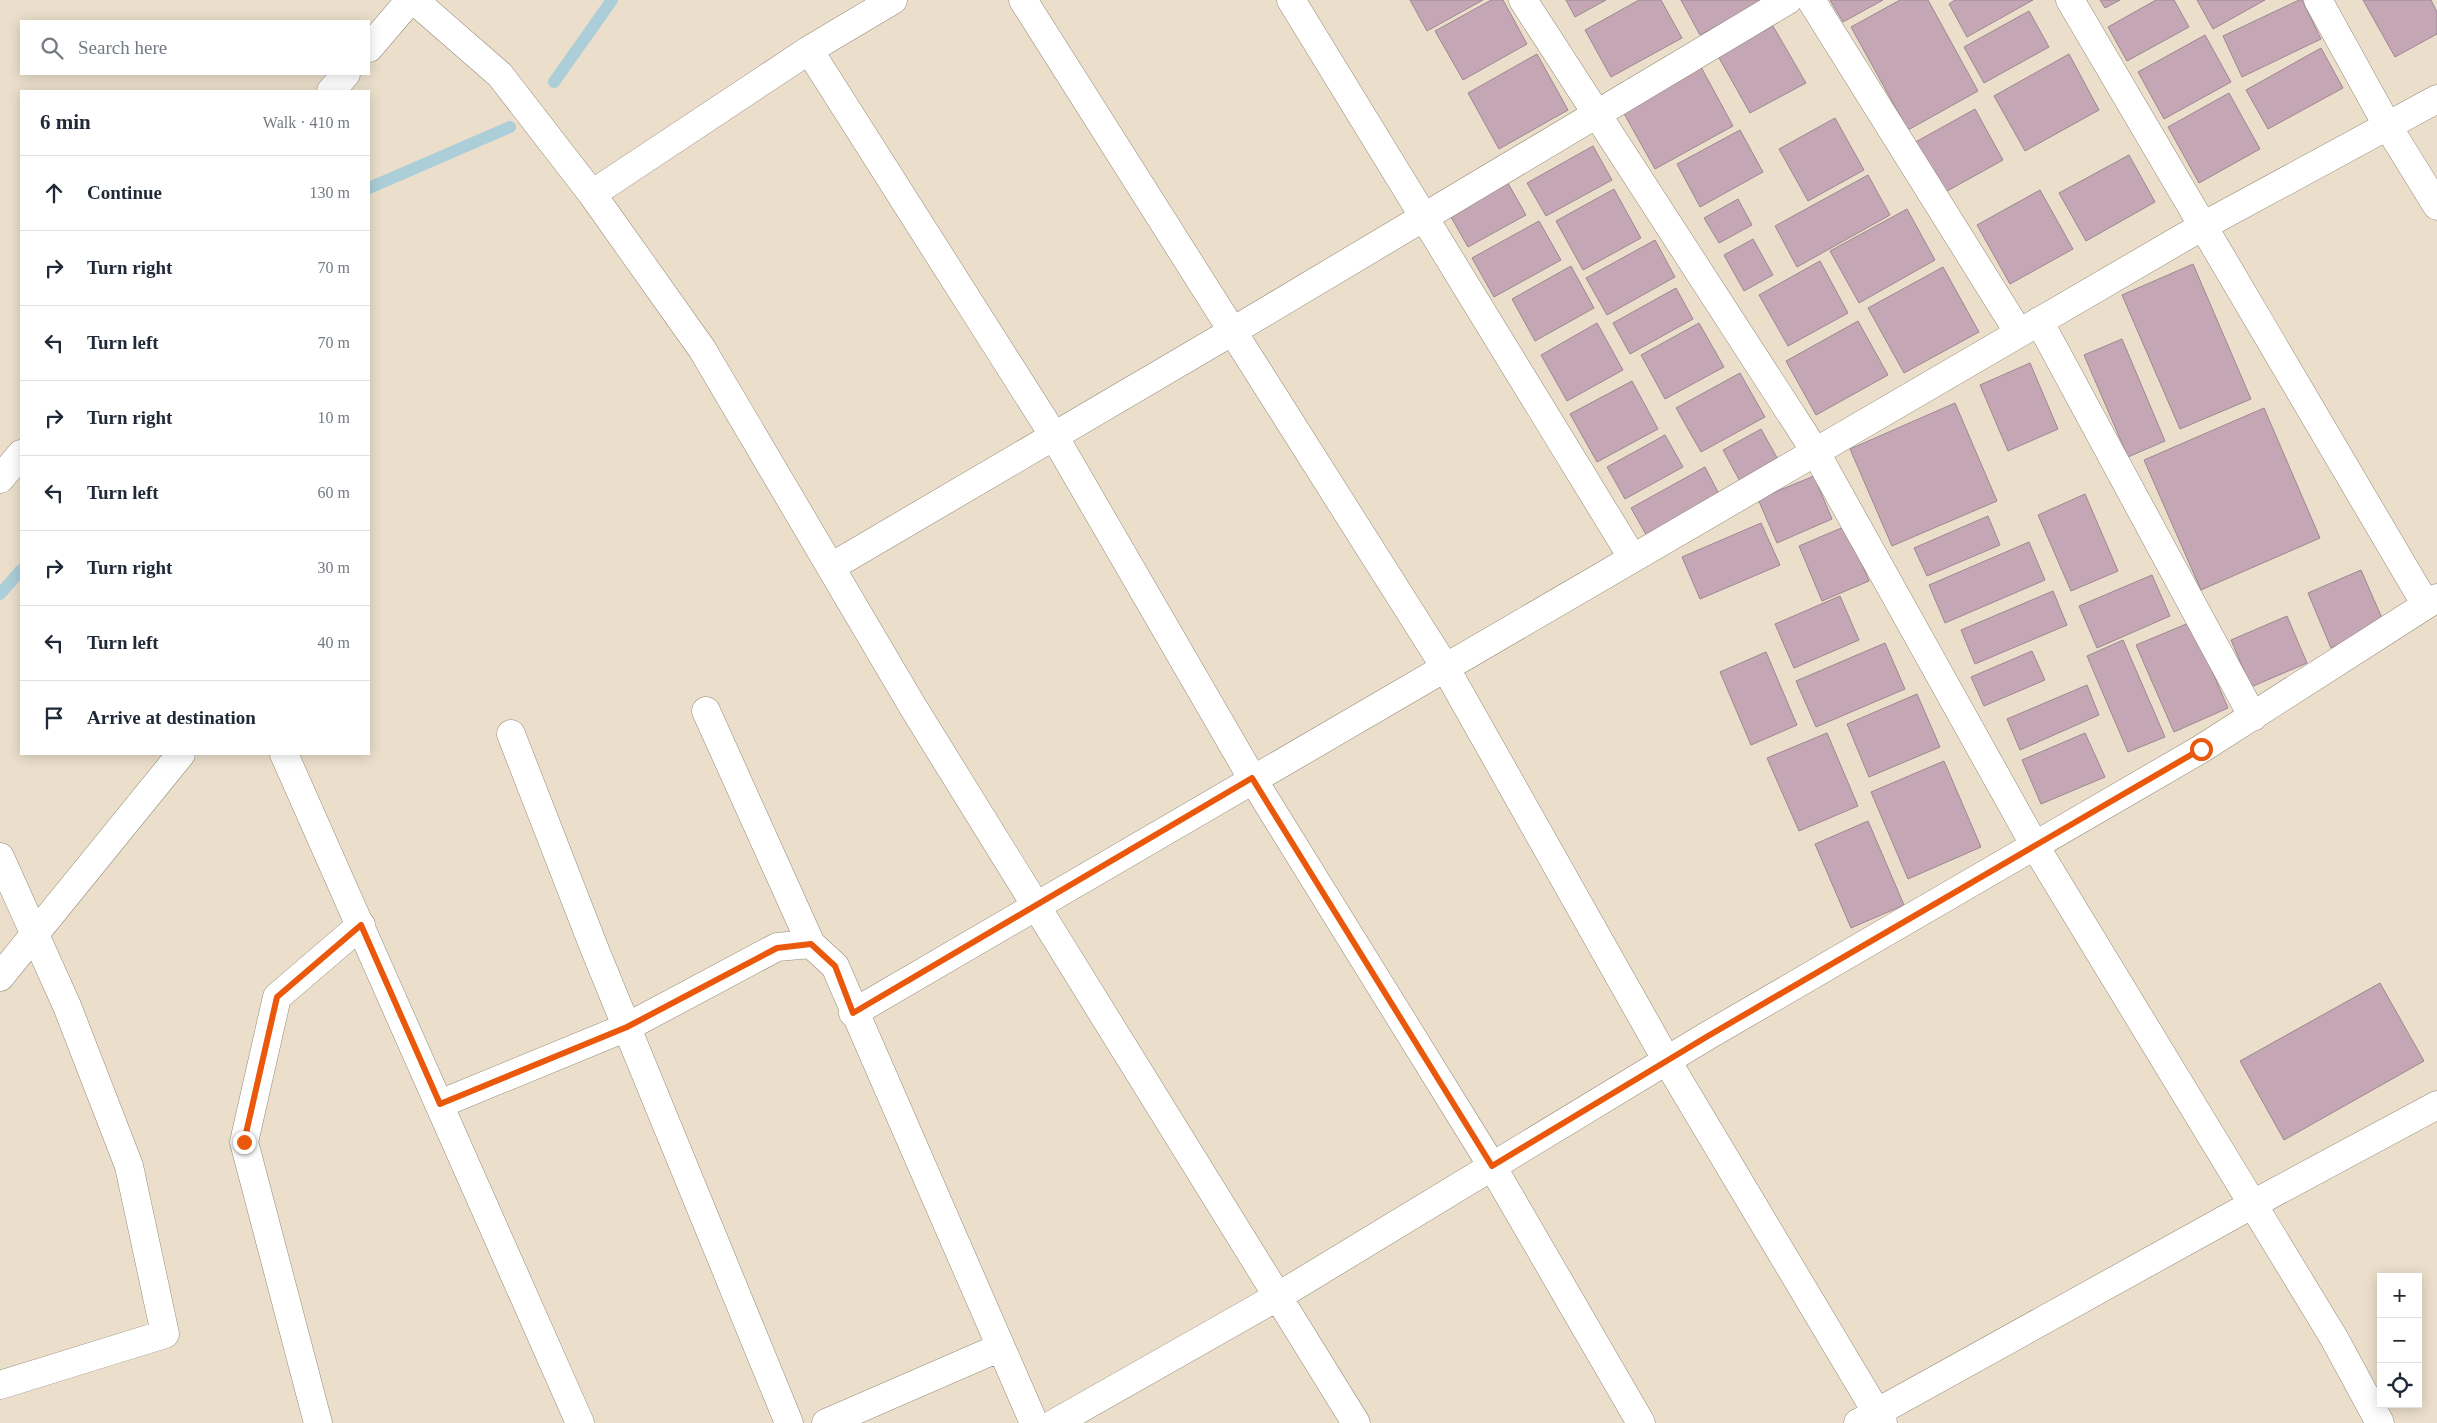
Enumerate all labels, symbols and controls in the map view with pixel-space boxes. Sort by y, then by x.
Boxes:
search box [20,20,370,75]
icon: search [38,34,66,62]
text: Search here [78,37,167,58]
text: 6 min [40,110,91,134]
text: Walk · 410 m [263,114,350,131]
icon: ahead [40,179,68,207]
text: Continue [87,182,162,203]
text: 130 m [310,184,350,201]
icon: right [40,254,68,282]
text: Turn right [87,257,172,278]
text: 70 m [318,259,350,276]
icon: left [40,329,68,357]
text: Turn left [87,332,159,353]
text: 70 m [318,334,350,351]
icon: right [40,404,68,432]
text: Turn right [87,407,172,428]
text: 10 m [318,409,350,426]
icon: left [40,479,68,507]
text: Turn left [87,482,159,503]
text: 60 m [318,484,350,501]
icon: right [40,554,68,582]
text: Turn right [87,557,172,578]
text: 30 m [318,559,350,576]
icon: left [40,629,68,657]
text: Turn left [87,632,159,653]
text: 40 m [318,634,350,651]
icon: arrive [40,704,68,732]
text: Arrive at destination [87,707,256,728]
route start [2190,738,2213,761]
route end [233,1131,256,1154]
map controls [2377,1273,2422,1408]
button: + [2377,1273,2422,1318]
button: − [2377,1318,2422,1363]
button: locate [2377,1363,2422,1408]

